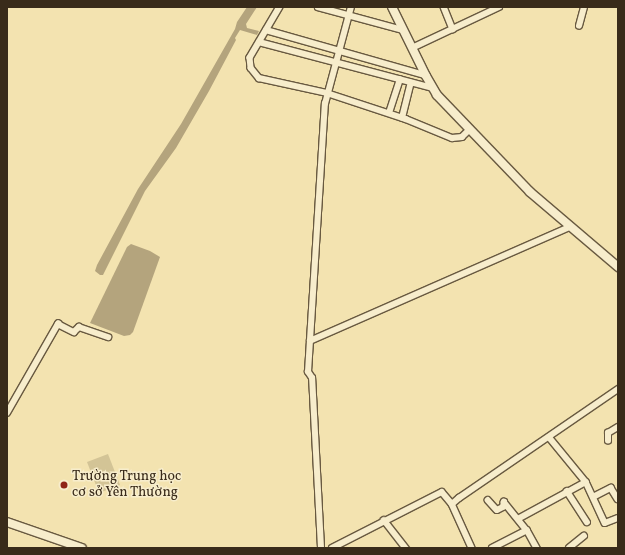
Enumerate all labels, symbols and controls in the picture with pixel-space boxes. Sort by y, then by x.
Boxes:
place label: Trường Trung học cơ sở Yên Thường [72,469,182,502]
marker: Trường Trung học cơ sở Yên Thường [59,480,69,490]

